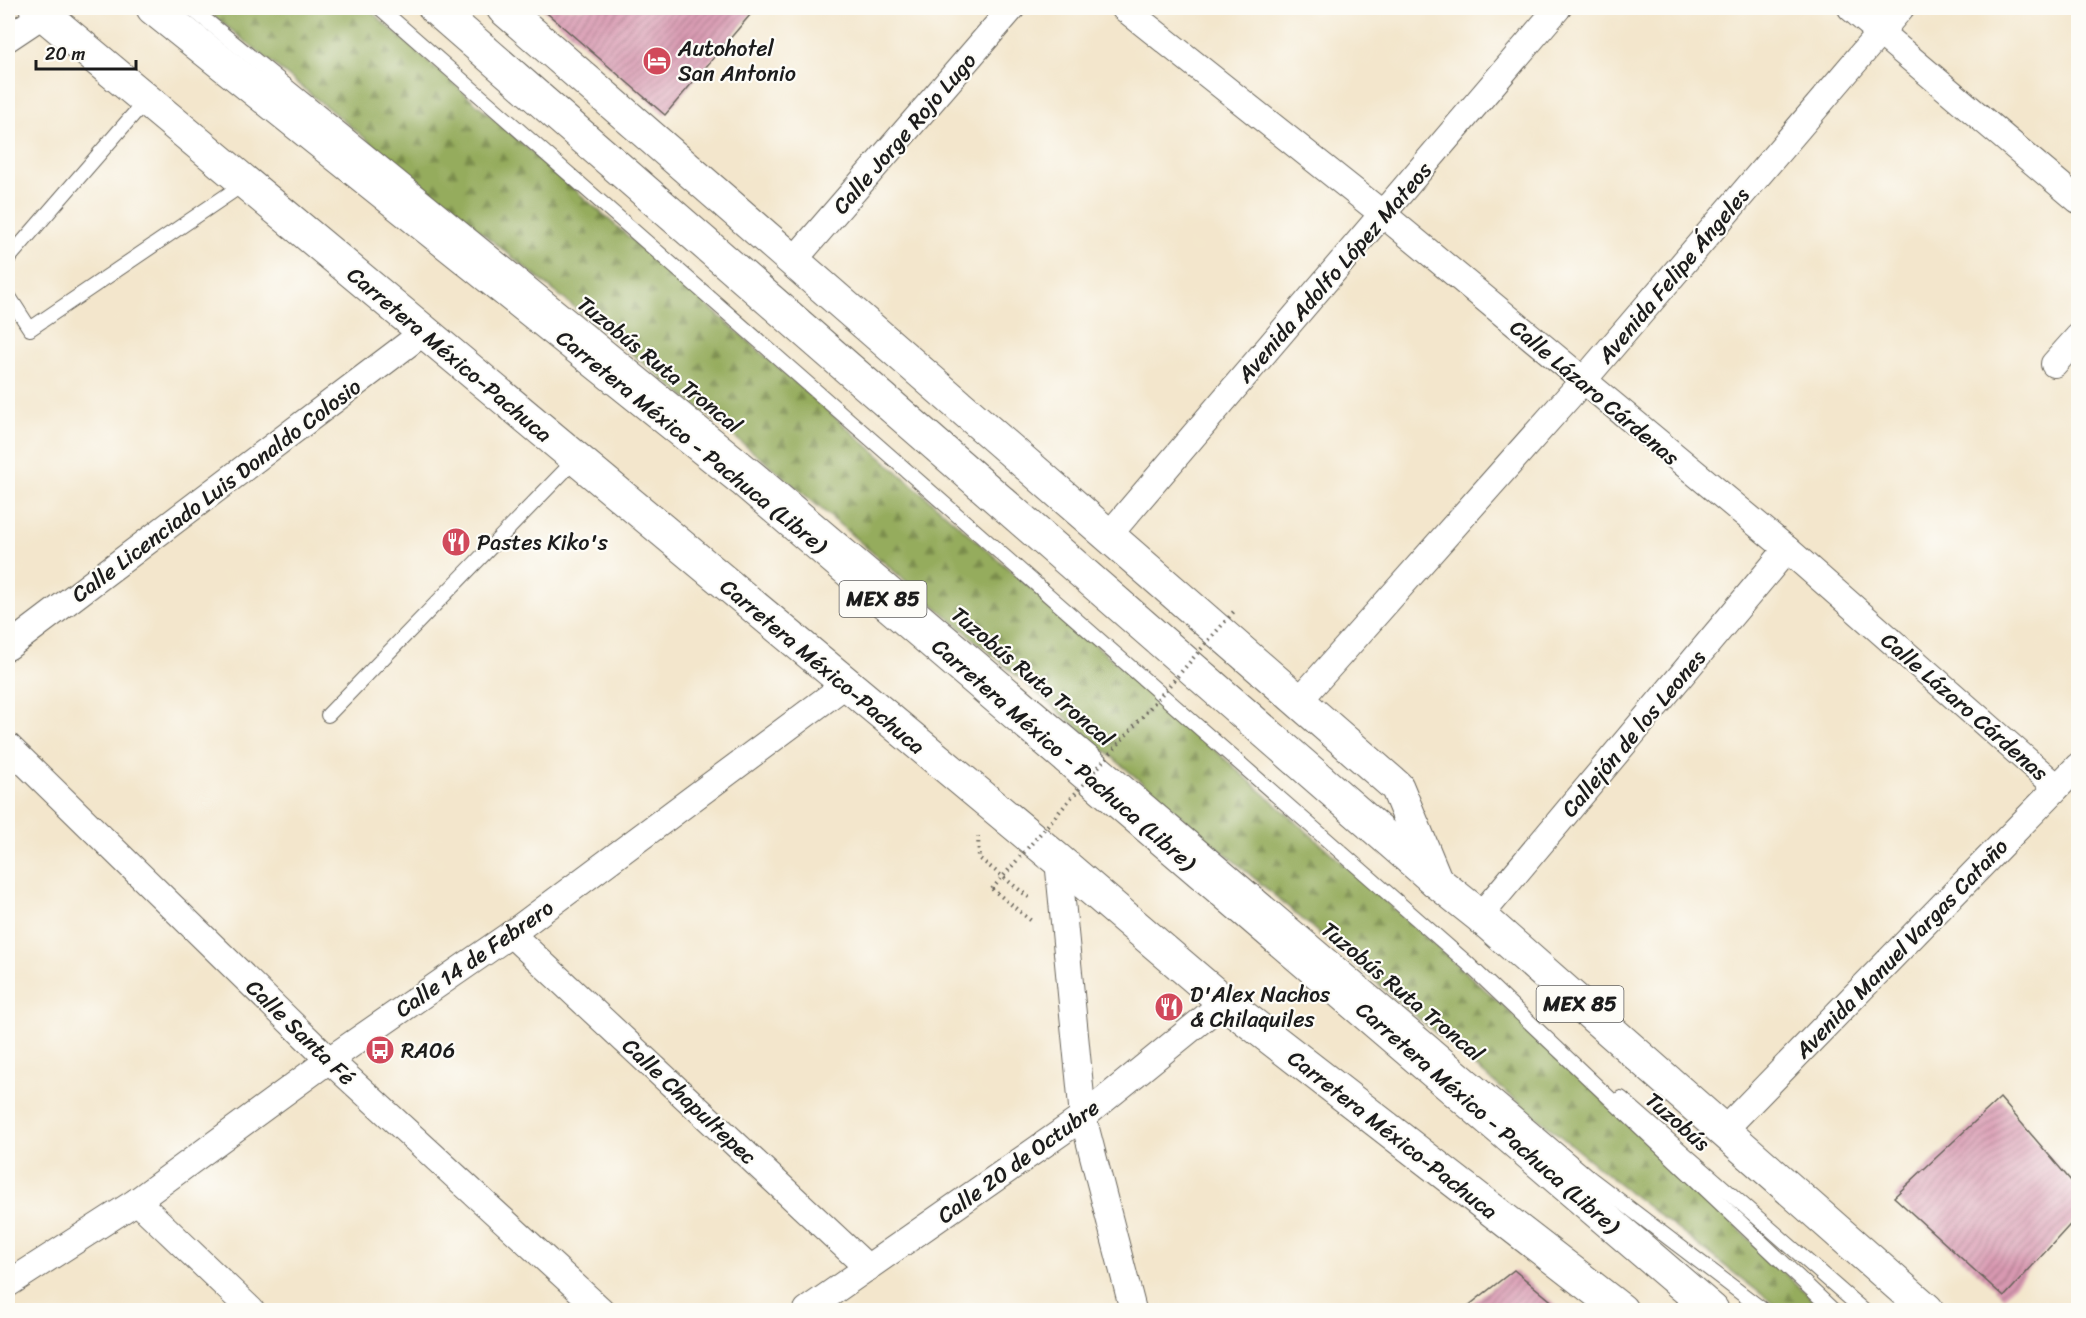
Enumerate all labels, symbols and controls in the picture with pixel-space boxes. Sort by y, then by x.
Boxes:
place label: Autohotel San Antonio [677,29,796,93]
scale bar [36,33,136,71]
text: 20 m [45,38,85,70]
street label: Calle Jorge Rojo Lugo [822,43,986,223]
hotel icon: Autohotel San Antonio [641,45,673,77]
street label: Avenida Adolfo López Mateos [1226,152,1442,393]
street label: Avenida Felipe Ángeles [1587,178,1759,373]
street label: Carretera México-Pachuca [338,256,561,452]
street label: Tuzobús Ruta Troncal [568,285,752,444]
street label: Calle Lázaro Cárdenas [1501,309,1689,476]
street label: Carretera México - Pachuca (Libre) [547,319,837,564]
street label: Calle Licenciado Luis Donaldo Colosio [63,368,370,613]
place label: Pastes Kiko's [477,523,609,562]
restaurant icon: Pastes Kiko's [440,526,472,558]
street label: Carretera México-Pachuca [711,568,934,764]
road number: MEX 85 [840,581,926,617]
street label: Tuzobús Ruta Troncal [942,596,1124,757]
street label: Calle Lázaro Cárdenas [1872,622,2058,791]
street label: Carretera México - Pachuca (Libre) [923,628,1206,881]
street label: Callejón de los Leones [1551,641,1716,826]
street label: Avenida Manuel Vargas Cataño [1784,829,2018,1069]
street label: Calle 14 de Febrero [387,889,562,1028]
street label: Tuzobús Ruta Troncal [1312,911,1494,1072]
street label: Calle Santa Fé [236,969,365,1095]
place label: D'Alex Nachos & Chilaquiles [1190,975,1331,1039]
road number: MEX 85 [1536,986,1624,1022]
restaurant icon: D'Alex Nachos & Chilaquiles [1153,991,1185,1023]
street label: Carretera México - Pachuca (Libre) [1347,991,1630,1244]
street label: Calle Chapultepec [613,1028,766,1175]
place label: RA06 [401,1031,455,1070]
bus stop icon: RA06 [364,1034,396,1066]
street label: Carretera México-Pachuca [1279,1039,1507,1229]
street label: Tuzobús [1636,1082,1719,1161]
street label: Calle 20 de Octubre [929,1089,1108,1234]

